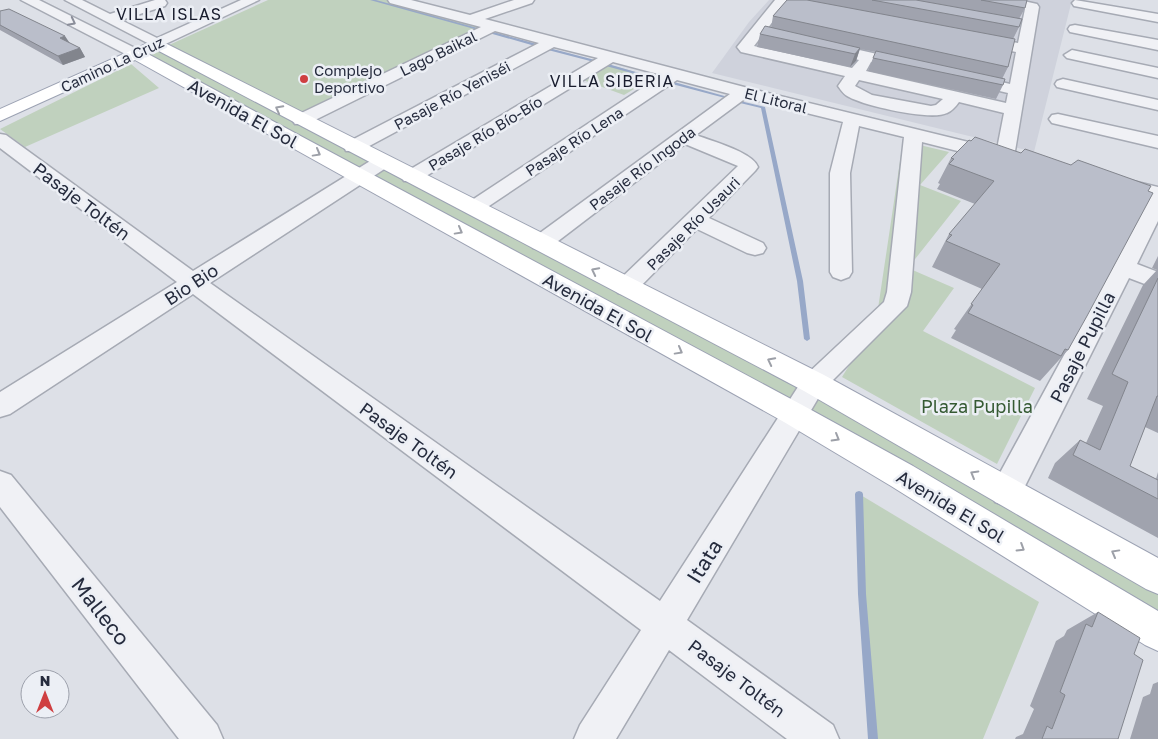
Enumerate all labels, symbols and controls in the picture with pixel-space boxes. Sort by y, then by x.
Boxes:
district label: VILLA ISLAS [116,4,222,24]
one-way arrow [66,16,75,26]
street label: Lago Baikal [397,27,480,79]
street label: Camino La Cruz [58,32,167,96]
street label: Pasaje Río Yeniséi [391,57,513,133]
place label: Complejo Deportivo [314,61,385,96]
district label: VILLA SIBERIA [550,71,674,91]
marker: Complejo Deportivo [298,73,310,85]
street label: Avenida El Sol [184,74,302,152]
street label: El Litoral [743,83,810,117]
street label: Pasaje Río Bío-Bío [425,92,545,174]
street label: Pasaje Río Lena [522,103,626,179]
one-way arrow [275,105,284,115]
street label: Pasaje Río Ingoda [586,122,698,214]
one-way arrow [311,147,320,157]
street label: Pasaje Toltén [29,157,135,245]
street label: Pasaje Río Usauri [643,173,743,273]
one-way arrow [454,225,463,235]
street label: Bio Bio [160,258,222,310]
one-way arrow [591,267,600,277]
street label: Avenida El Sol [539,268,657,346]
street label: Pasaje Pupilla [1045,288,1119,406]
one-way arrow [673,345,682,355]
one-way arrow [767,357,776,367]
park label: Plaza Pupilla [921,395,1033,417]
street label: Pasaje Toltén [356,397,462,483]
one-way arrow [831,432,840,442]
street label: Avenida El Sol [893,465,1009,547]
one-way arrow [970,470,979,480]
street label: Itata [681,534,727,588]
one-way arrow [1015,542,1024,552]
one-way arrow [1112,549,1121,559]
street label: Malleco [66,572,136,650]
street label: Pasaje Toltén [684,634,790,722]
north arrow [20,669,70,719]
text: N [40,672,50,689]

